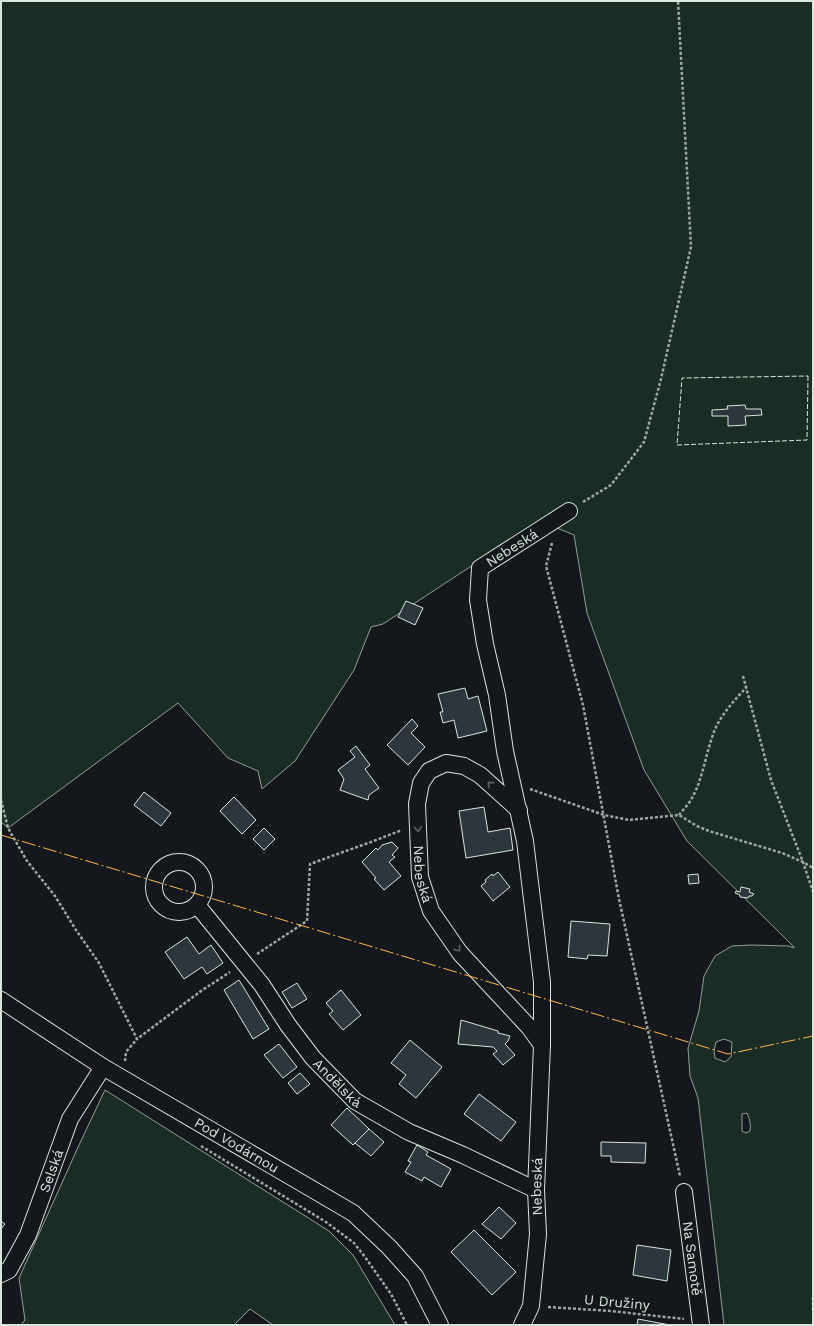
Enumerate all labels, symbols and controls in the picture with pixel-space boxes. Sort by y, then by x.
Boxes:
street label: Nebeská [483,525,541,570]
one-way arrow [487,781,495,788]
one-way arrow [414,826,423,832]
street label: Nebeská [411,845,436,905]
one-way arrow [453,945,460,952]
street label: Andělská [310,1055,364,1111]
street label: Pod Vodárnou [192,1114,282,1176]
street label: Selská [36,1147,66,1194]
street label: Nebeská [528,1157,545,1216]
street label: Na Samotě [680,1220,705,1297]
street label: U Družiny [583,1291,651,1313]

